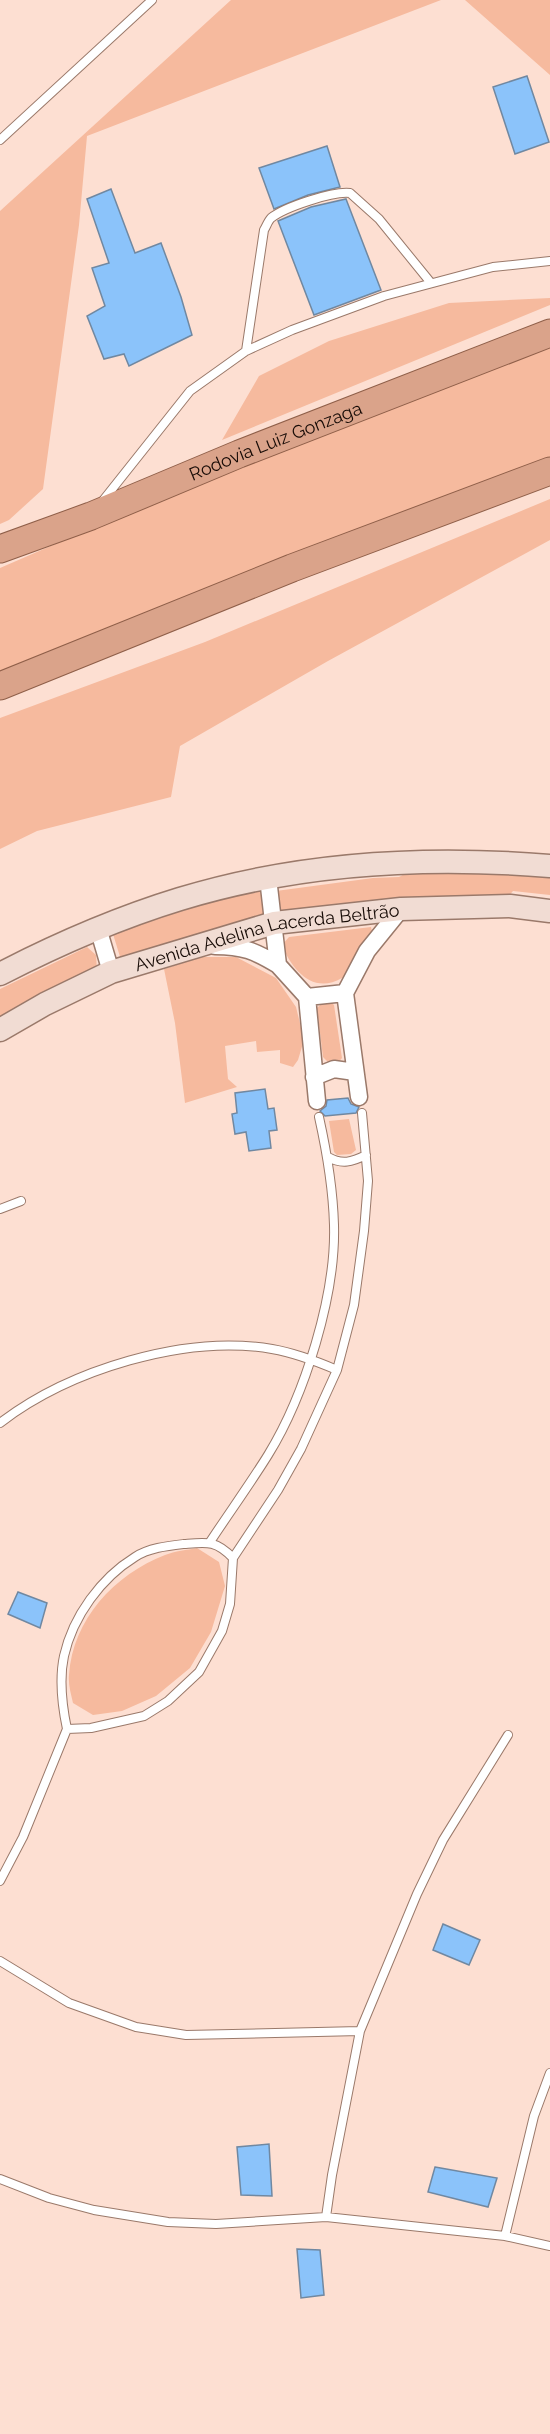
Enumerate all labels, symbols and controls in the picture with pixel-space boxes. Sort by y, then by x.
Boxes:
street label: Rodovia Luiz Gonzaga [186,397,365,484]
street label: Avenida Adelina Lacerda Beltrão [132,899,401,975]

